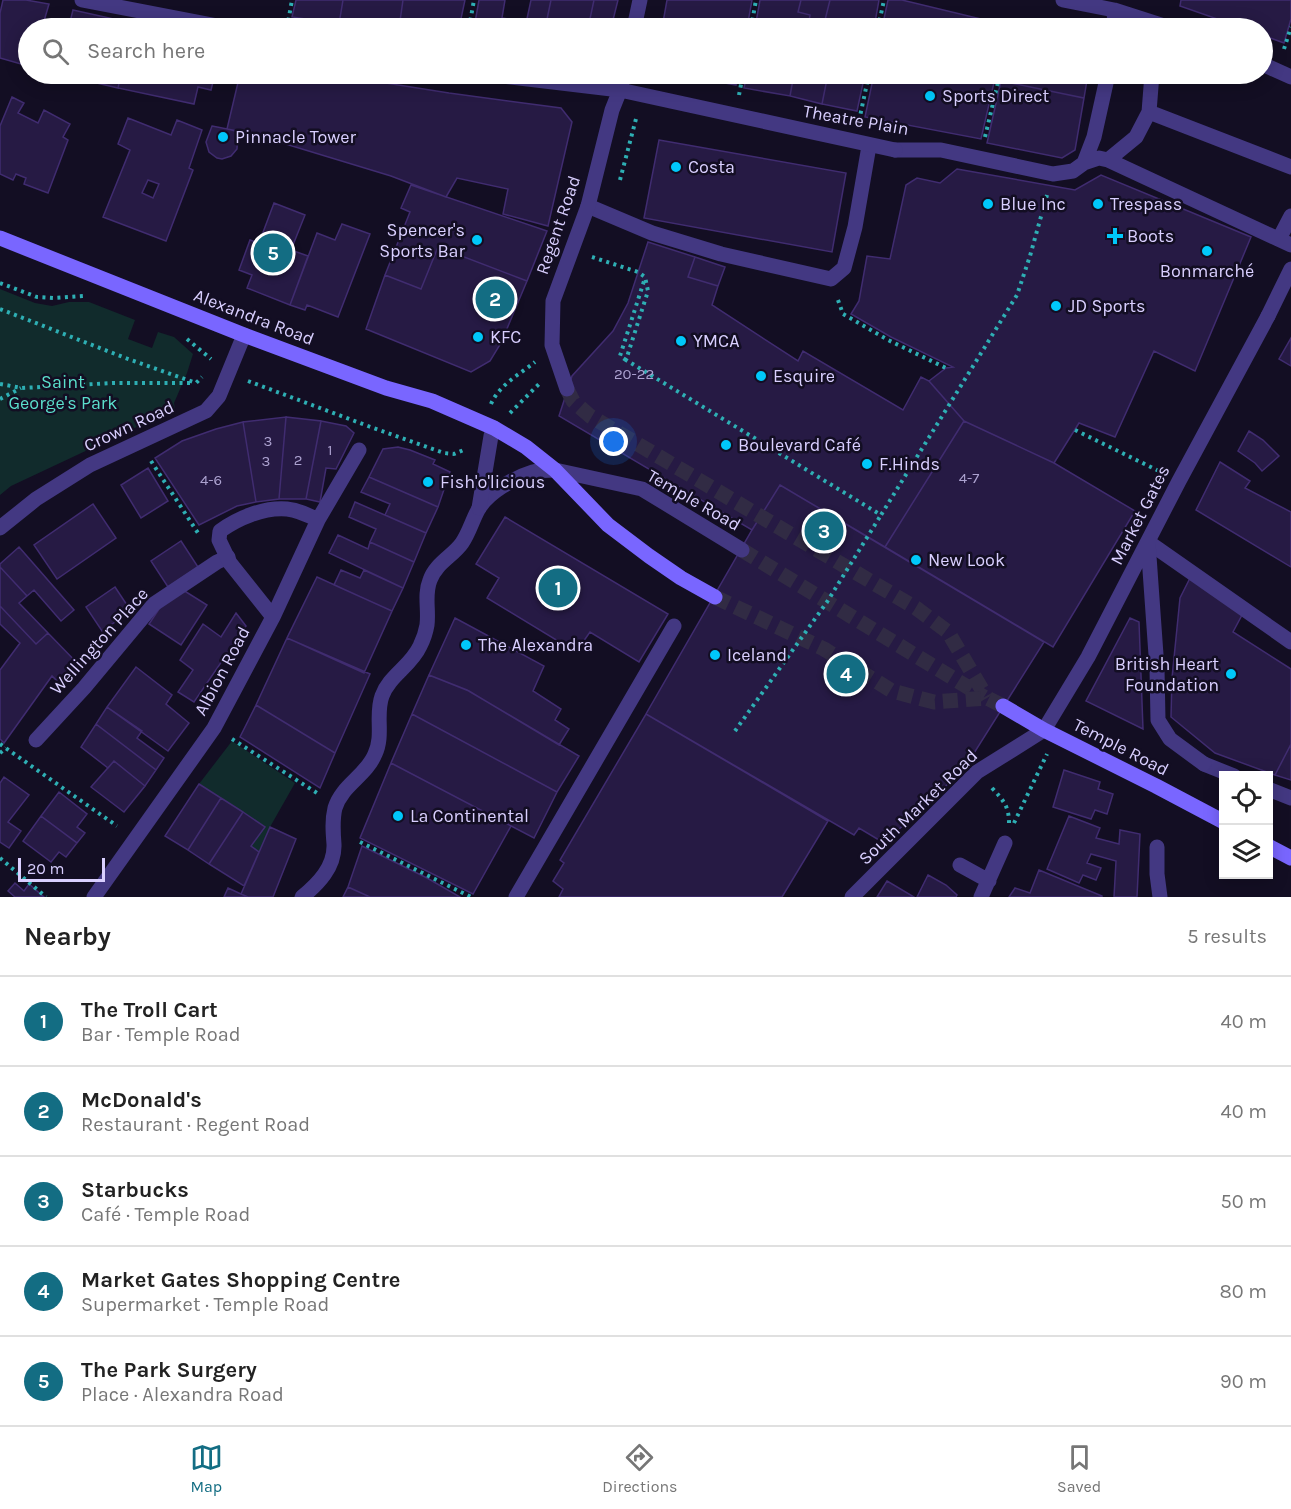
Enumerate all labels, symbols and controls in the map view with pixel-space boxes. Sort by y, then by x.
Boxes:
search box [18,18,1273,84]
icon: search [39,35,72,68]
text: Search here [87,38,205,64]
place label: Sports Direct [942,85,1050,107]
marker: Sports Direct [923,89,937,103]
street label: Theatre Plain [801,100,911,140]
place label: Pinnacle Tower [235,126,357,148]
marker: Pinnacle Tower [216,130,230,144]
place label: Costa [688,156,735,178]
marker: Costa [669,160,683,174]
street label: Regent Road [531,173,585,277]
place label: Blue Inc [1000,193,1066,215]
place label: Trespass [1110,193,1182,215]
marker: Blue Inc [981,197,995,211]
marker: Trespass [1091,197,1105,211]
place label: Spencer's Sports Bar [379,219,465,262]
place label: Boots [1127,225,1174,247]
marker: Boots [1108,229,1122,243]
pin: 5 [254,230,292,276]
marker: Spencer's Sports Bar [470,233,484,247]
marker: Bonmarché [1200,244,1214,258]
place label: Bonmarché [1160,260,1254,282]
pin: 2 [476,276,514,322]
street label: Alexandra Road [191,284,317,350]
place label: JD Sports [1068,295,1145,317]
marker: JD Sports [1049,299,1063,313]
place label: KFC [490,326,521,348]
marker: KFC [471,330,485,344]
place label: YMCA [693,330,740,352]
marker: YMCA [674,334,688,348]
house number: 20-22 [614,365,654,383]
place label: Esquire [773,365,835,387]
marker: Esquire [754,369,768,383]
park label: Saint George's Park [9,371,118,414]
street label: Crown Road [80,396,178,456]
your location [599,427,628,456]
house number: 3 [264,432,272,450]
place label: Boulevard Café [738,434,861,456]
marker: Boulevard Café [719,438,733,452]
house number: 1 [328,441,332,459]
house number: 2 [294,451,302,469]
house number: 3 [262,452,270,470]
place label: F.Hinds [879,453,940,475]
marker: F.Hinds [860,457,874,471]
street label: Market Gates [1105,461,1175,569]
street label: Temple Road [643,464,745,536]
house number: 4-7 [959,469,979,487]
house number: 4-6 [200,471,222,489]
place label: Fish'o'licious [440,471,545,493]
marker: Fish'o'licious [421,475,435,489]
pin: 3 [804,508,844,554]
place label: New Look [928,549,1005,571]
marker: New Look [909,553,923,567]
pin: 1 [538,566,578,610]
street label: Wellington Place [45,583,153,699]
street label: Albion Road [189,623,255,719]
place label: The Alexandra [478,634,593,656]
marker: The Alexandra [459,638,473,652]
place label: Iceland [727,644,787,666]
marker: Iceland [708,648,722,662]
pin: 4 [826,652,866,696]
place label: British Heart Foundation [1115,653,1219,696]
marker: British Heart Foundation [1224,667,1238,681]
street label: Temple Road [1070,714,1172,780]
street label: South Market Road [854,745,982,869]
map controls [1219,771,1273,879]
button: locate [1219,771,1273,825]
place label: La Continental [410,805,529,827]
marker: La Continental [391,809,405,823]
button: layers [1219,825,1273,879]
scale bar [18,855,105,882]
text: 20 m [27,859,65,878]
text: Nearby [24,921,111,952]
text: 5 results [1187,925,1267,948]
text: The Troll Cart [81,997,218,1023]
text: 1 [40,1010,47,1033]
text: 40 m [1221,1010,1267,1033]
text: Bar · Temple Road [81,1023,241,1046]
text: McDonald's [81,1087,202,1113]
text: 2 [37,1100,50,1123]
text: 40 m [1221,1100,1267,1123]
text: Restaurant · Regent Road [81,1113,310,1136]
text: Starbucks [81,1177,189,1203]
text: 3 [37,1190,50,1213]
text: 50 m [1220,1190,1267,1213]
text: Café · Temple Road [81,1203,250,1226]
text: Market Gates Shopping Centre [81,1267,401,1293]
text: 4 [38,1280,49,1303]
text: 80 m [1219,1280,1267,1303]
text: Supermarket · Temple Road [81,1293,329,1316]
text: The Park Surgery [81,1357,257,1383]
text: 5 [38,1370,49,1393]
text: 90 m [1220,1370,1267,1393]
text: Place · Alexandra Road [81,1383,284,1406]
tab: Map [190,1441,223,1496]
tab: Directions [602,1441,677,1496]
tab: Saved [1057,1441,1101,1496]

